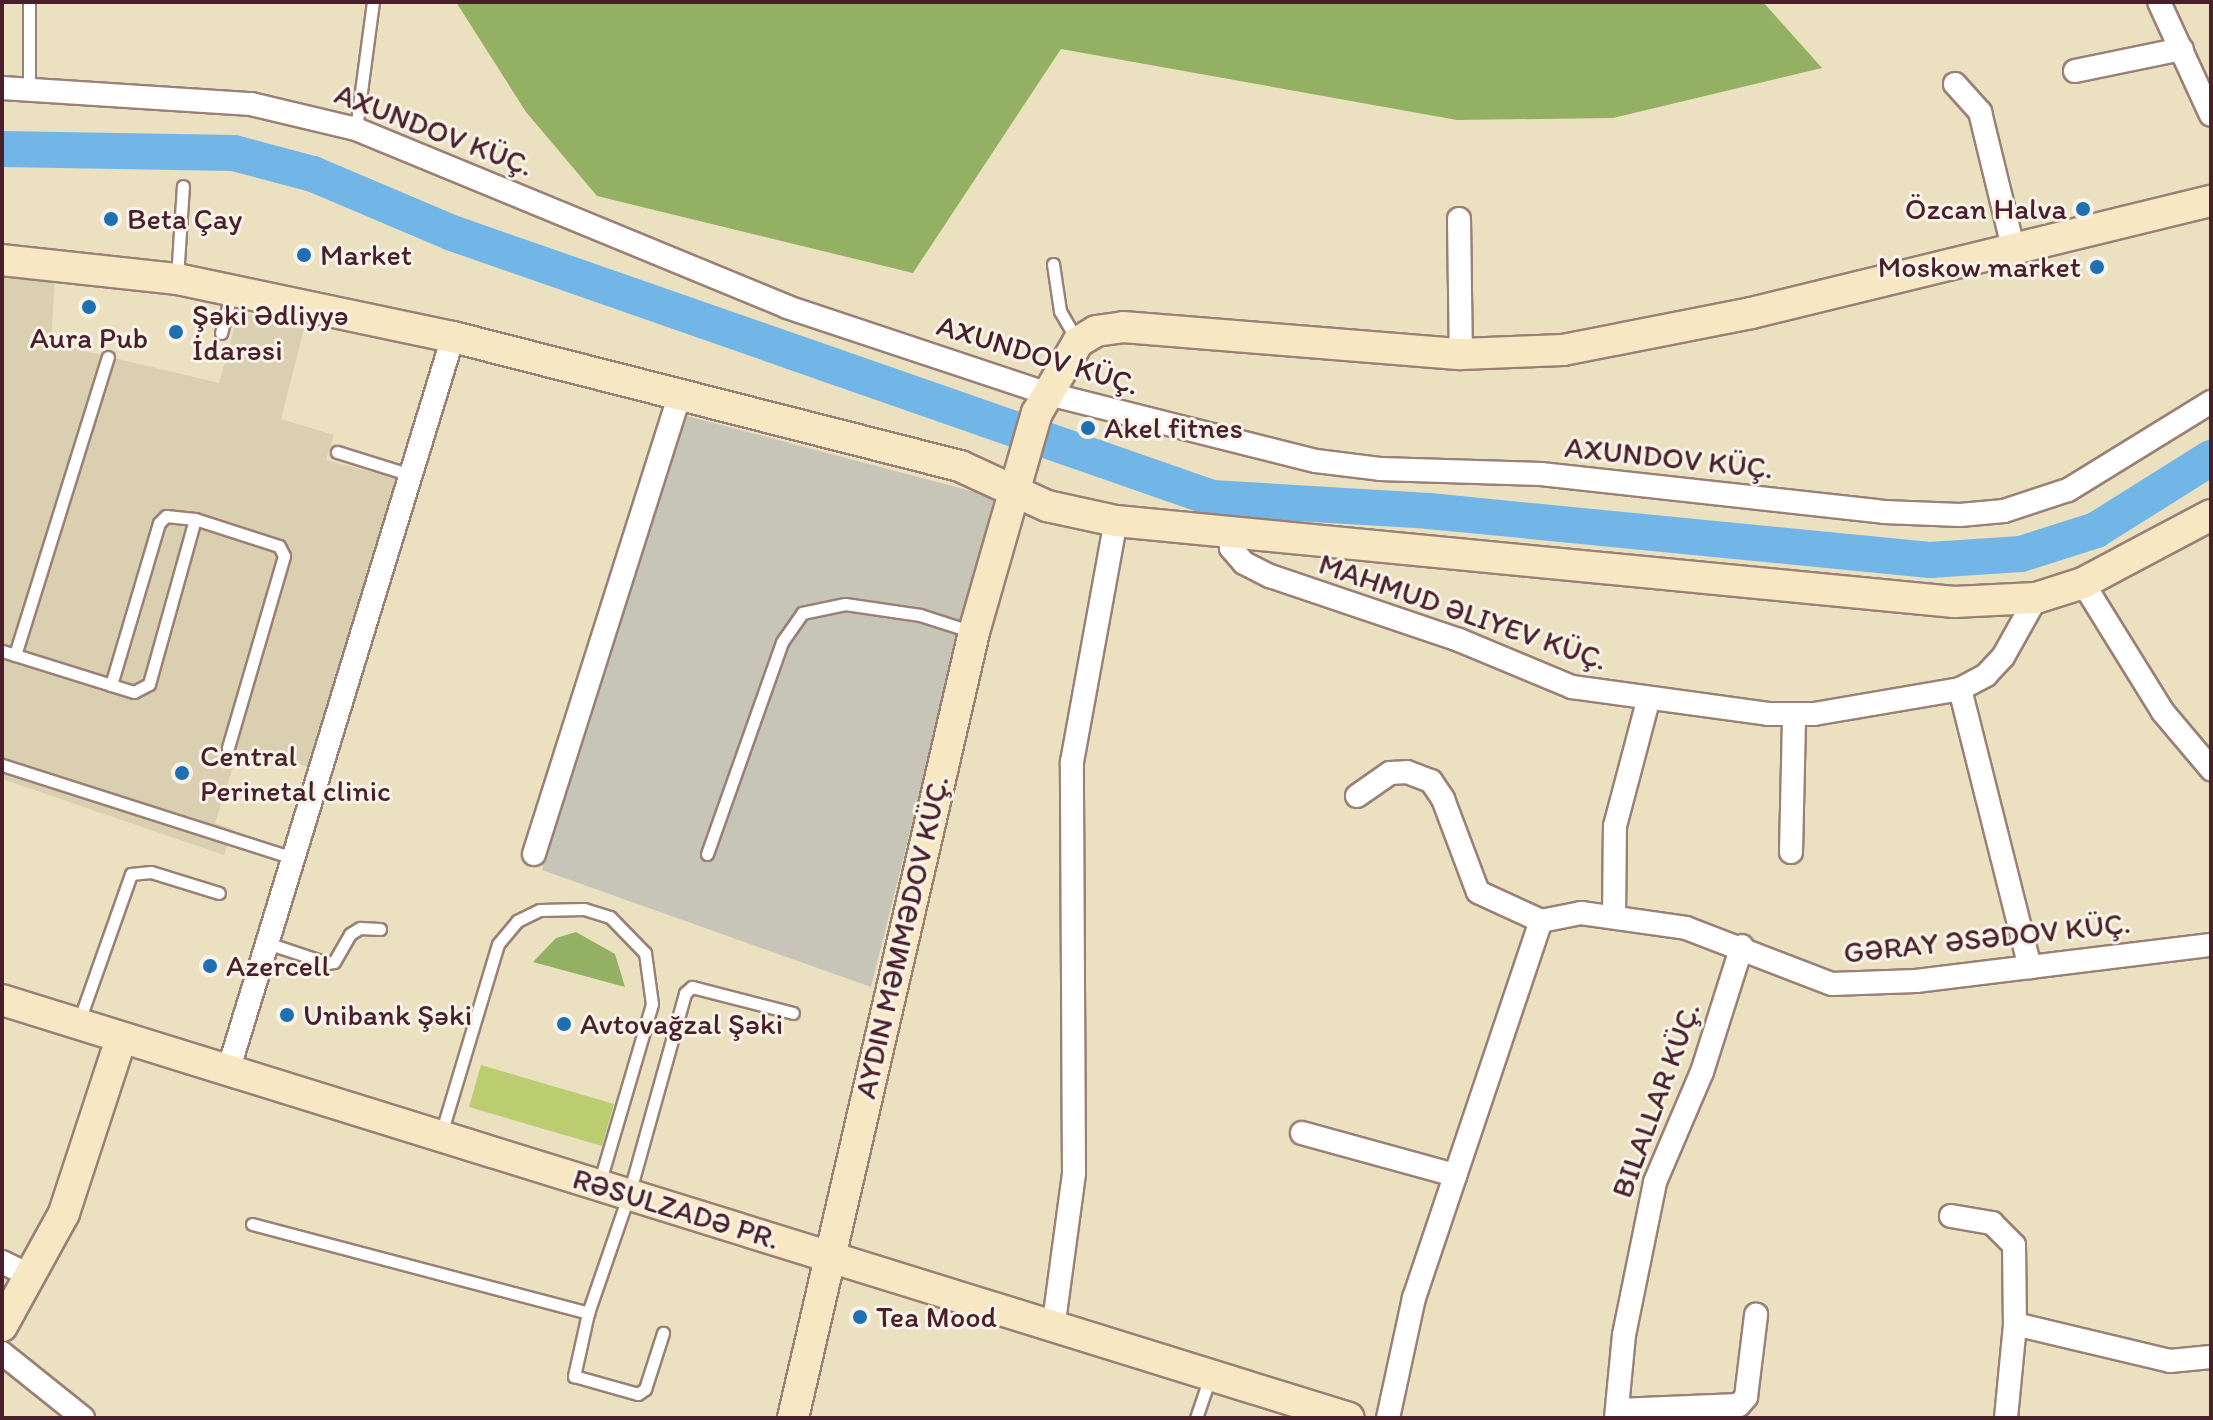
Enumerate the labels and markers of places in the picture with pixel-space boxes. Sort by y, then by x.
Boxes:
place label: Özcan Halva [1905,191,2067,227]
marker: Özcan Halva [2074,200,2092,218]
place label: Beta Çay [127,201,242,237]
marker: Beta Çay [102,210,120,228]
place label: Market [320,237,412,273]
marker: Market [295,246,313,264]
place label: Moskow market [1878,249,2081,285]
marker: Moskow market [2088,258,2106,276]
place label: Şəki Ədliyyə İdarəsi [192,297,349,368]
marker: Aura Pub [80,298,98,316]
place label: Aura Pub [30,320,148,356]
marker: Şəki Ədliyyə İdarəsi [167,323,185,341]
place label: Akel fitnes [1104,410,1242,446]
marker: Akel fitnes [1079,419,1097,437]
place label: Central Perinetal clinic [200,738,392,808]
marker: Central Perinetal clinic [171,762,193,784]
place label: Azercell [226,948,330,984]
marker: Azercell [201,957,219,975]
place label: Unibank Şəki [303,997,472,1033]
marker: Unibank Şəki [278,1006,296,1024]
place label: Avtovağzal Şəki [580,1006,783,1042]
marker: Avtovağzal Şəki [555,1015,573,1033]
place label: Tea Mood [876,1299,996,1335]
marker: Tea Mood [851,1308,869,1326]

